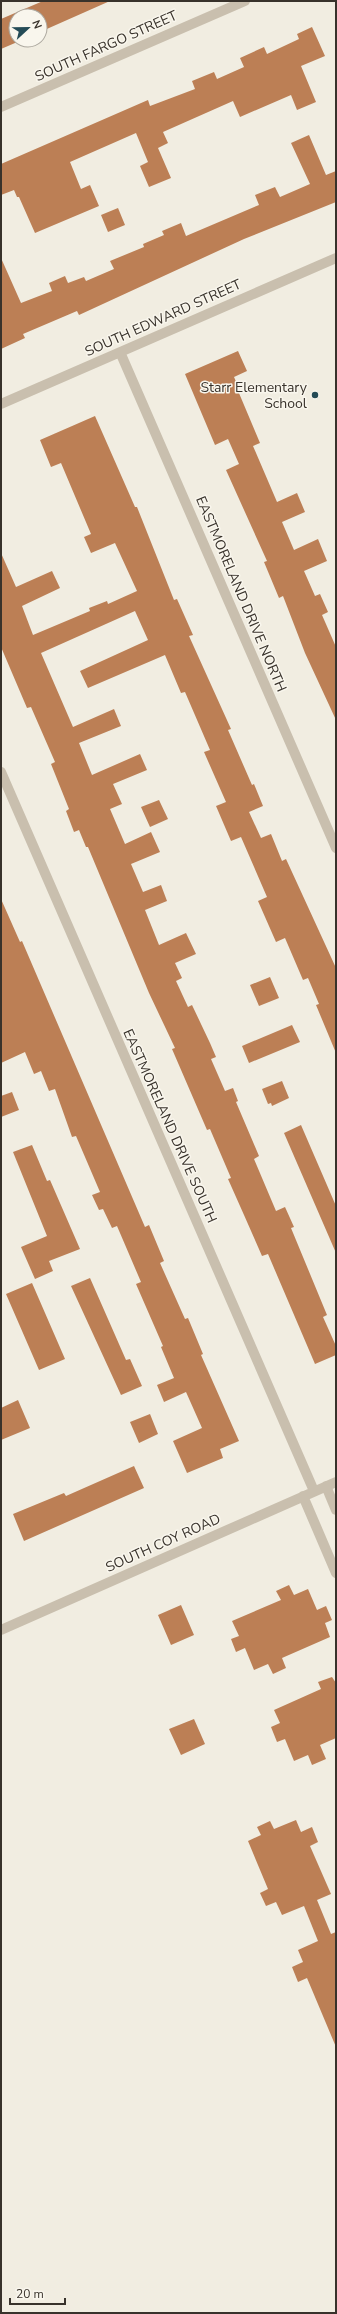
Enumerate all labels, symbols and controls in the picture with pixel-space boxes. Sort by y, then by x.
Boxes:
street label: SOUTH FARGO STREET [32,6,181,86]
north arrow [8,8,48,48]
text: N [28,18,45,31]
street label: SOUTH EDWARD STREET [82,275,245,361]
place label: Starr Elementary School [200,378,308,413]
marker: Starr Elementary School [310,390,320,400]
street label: EASTMORELAND DRIVE NORTH [191,493,291,695]
street label: EASTMORELAND DRIVE SOUTH [119,1026,221,1226]
street label: SOUTH COY ROAD [103,1509,223,1577]
scale bar [10,2280,65,2306]
text: 20 m [16,2286,44,2302]

